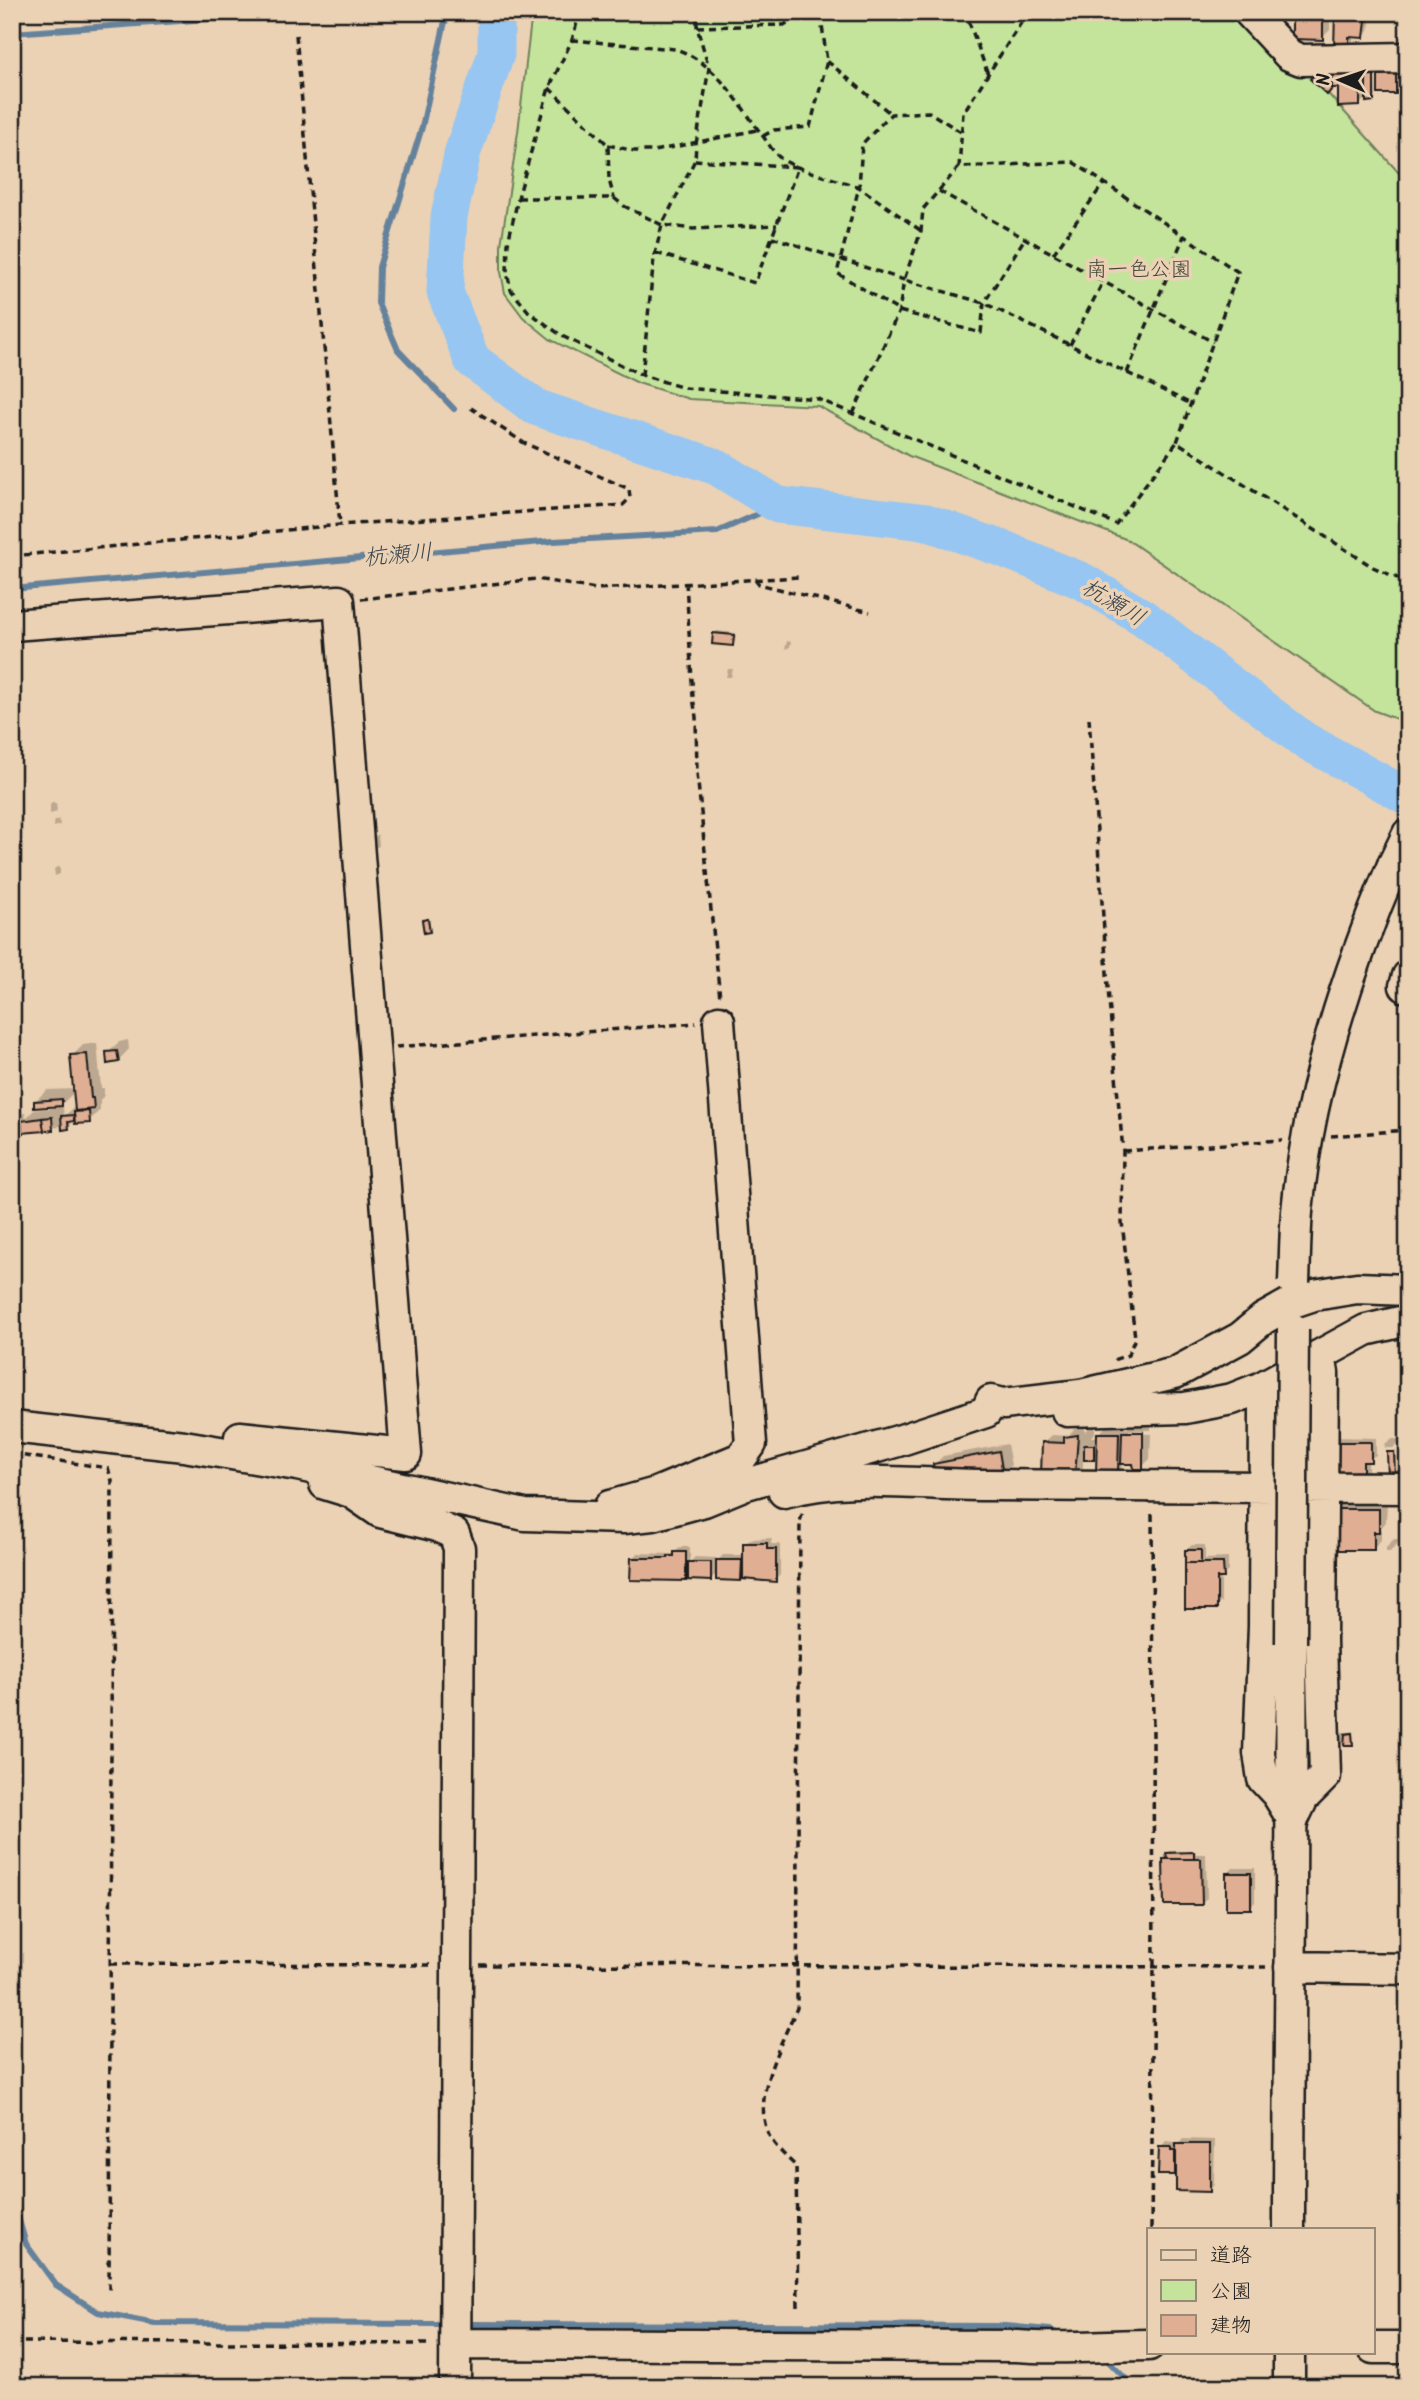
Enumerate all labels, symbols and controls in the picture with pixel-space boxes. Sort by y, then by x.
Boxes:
north arrow [1304,46,1374,116]
text: N [1310,73,1340,86]
park label: 南一色公園 [1087,254,1192,287]
water label: 杭瀬川 [362,535,434,577]
water label: 杭瀬川 [1074,571,1152,637]
legend [1147,2228,1374,2354]
text: 道路 [1210,2240,1252,2273]
text: 公園 [1210,2276,1252,2309]
text: 建物 [1210,2310,1252,2343]

